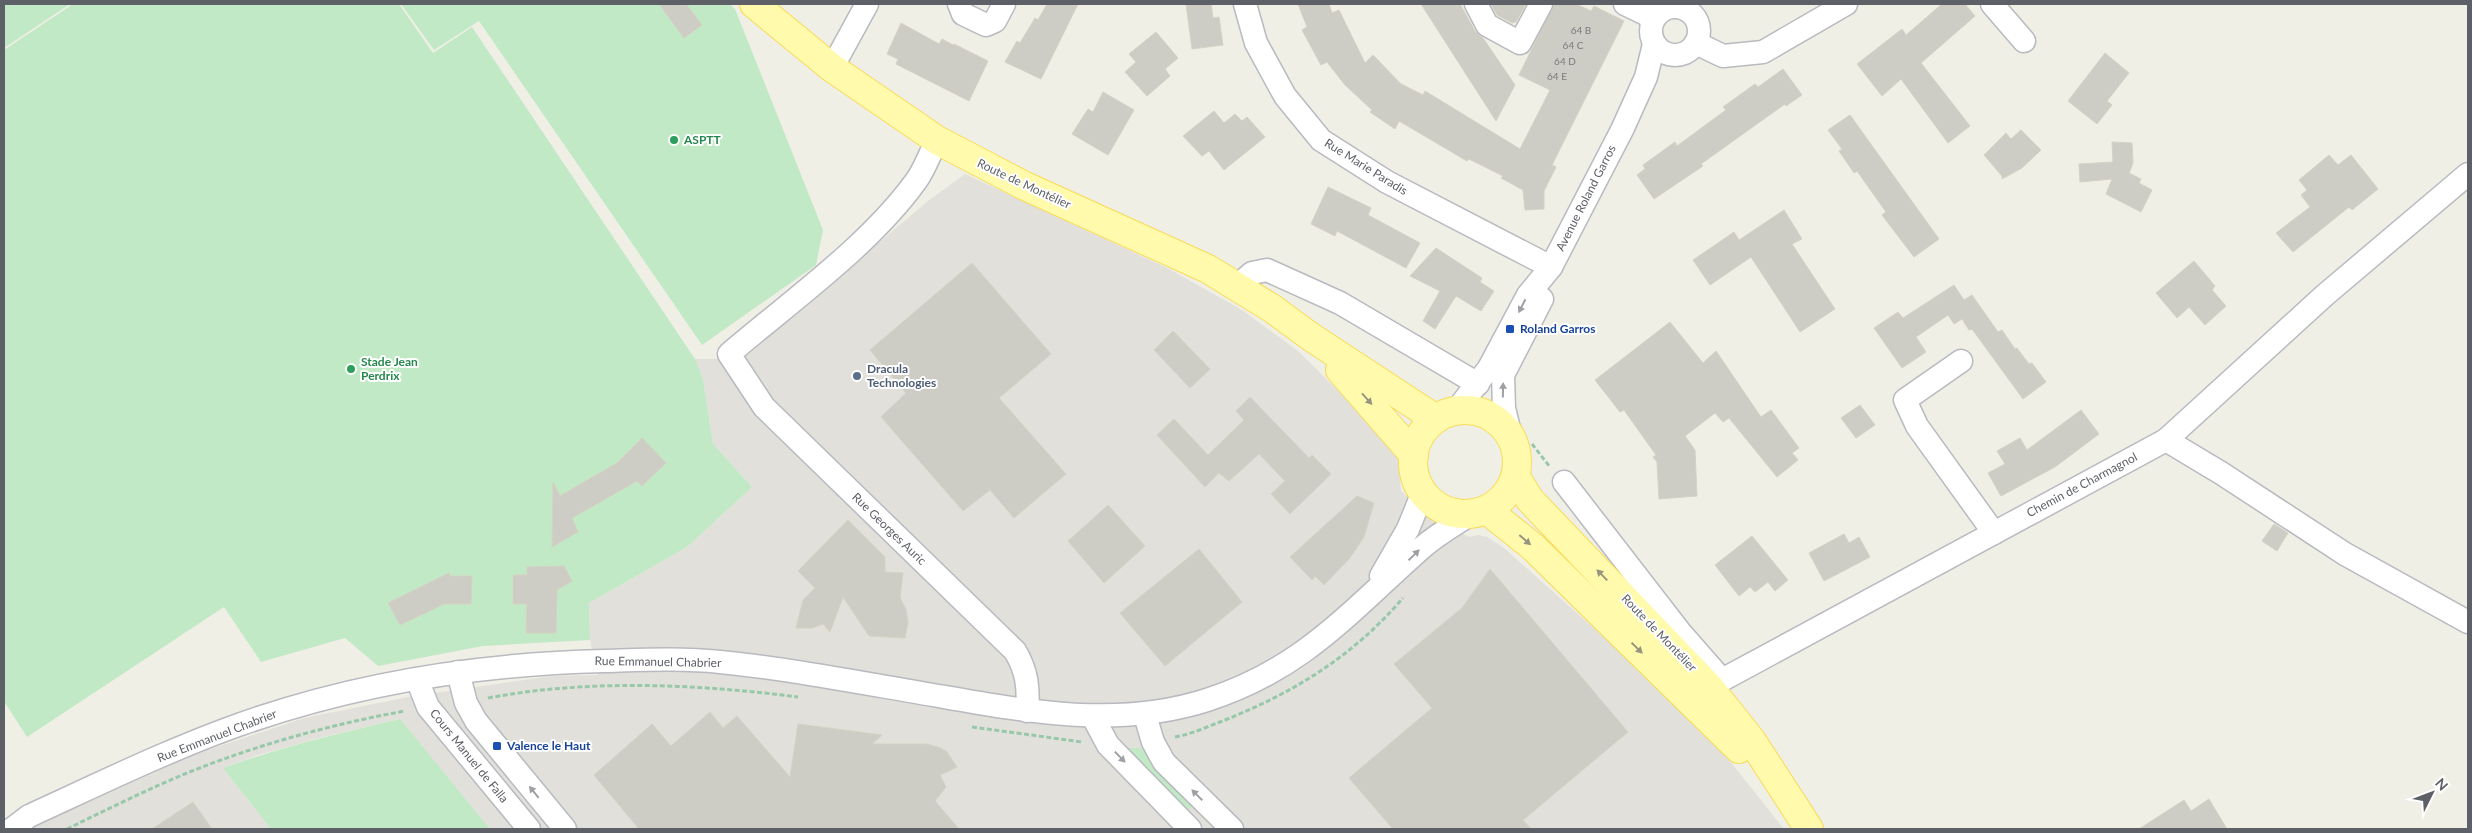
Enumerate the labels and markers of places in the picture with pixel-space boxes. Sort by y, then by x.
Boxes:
place label: ASPTT [683,132,722,147]
marker: ASPTT [668,134,680,146]
place label: Roland Garros [1520,321,1596,336]
marker: Roland Garros [1504,323,1516,335]
place label: Stade Jean Perdrix [361,354,418,383]
place label: Dracula Technologies [867,361,936,390]
marker: Stade Jean Perdrix [345,363,357,375]
marker: Dracula Technologies [851,370,863,382]
place label: Valence le Haut [506,738,591,753]
marker: Valence le Haut [491,740,503,752]

